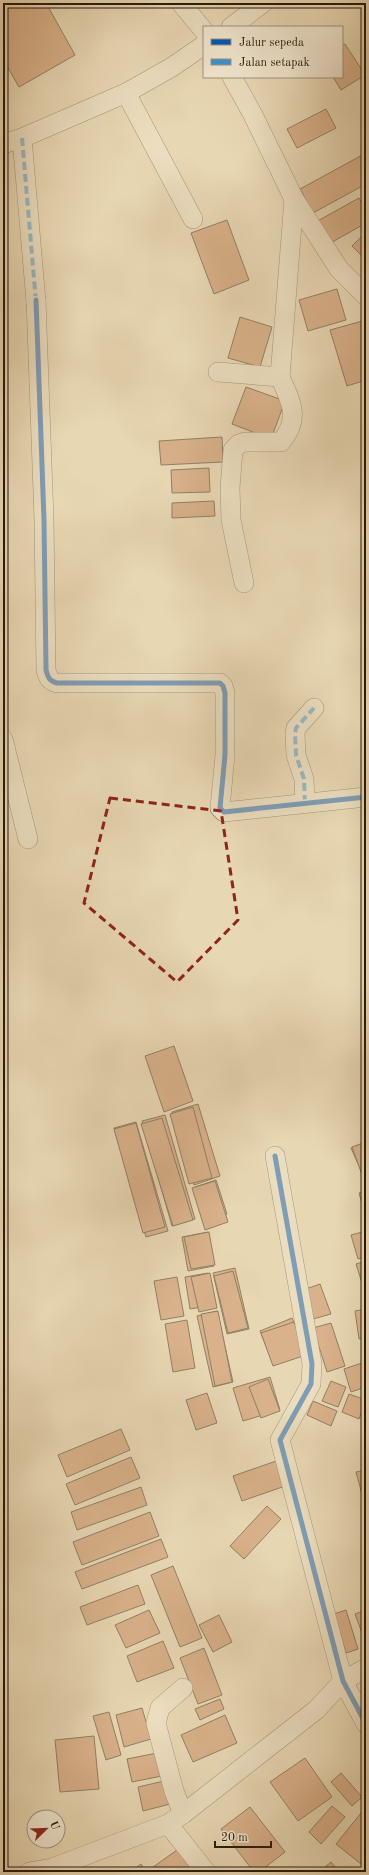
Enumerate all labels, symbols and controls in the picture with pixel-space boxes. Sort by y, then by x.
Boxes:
legend [203,26,343,78]
text: Jalur sepeda [239,37,304,49]
text: Jalan setapak [239,57,310,69]
north arrow [26,1809,66,1849]
text: U [47,1820,61,1832]
scale bar [215,1823,271,1849]
text: 20 m [221,1832,248,1844]

